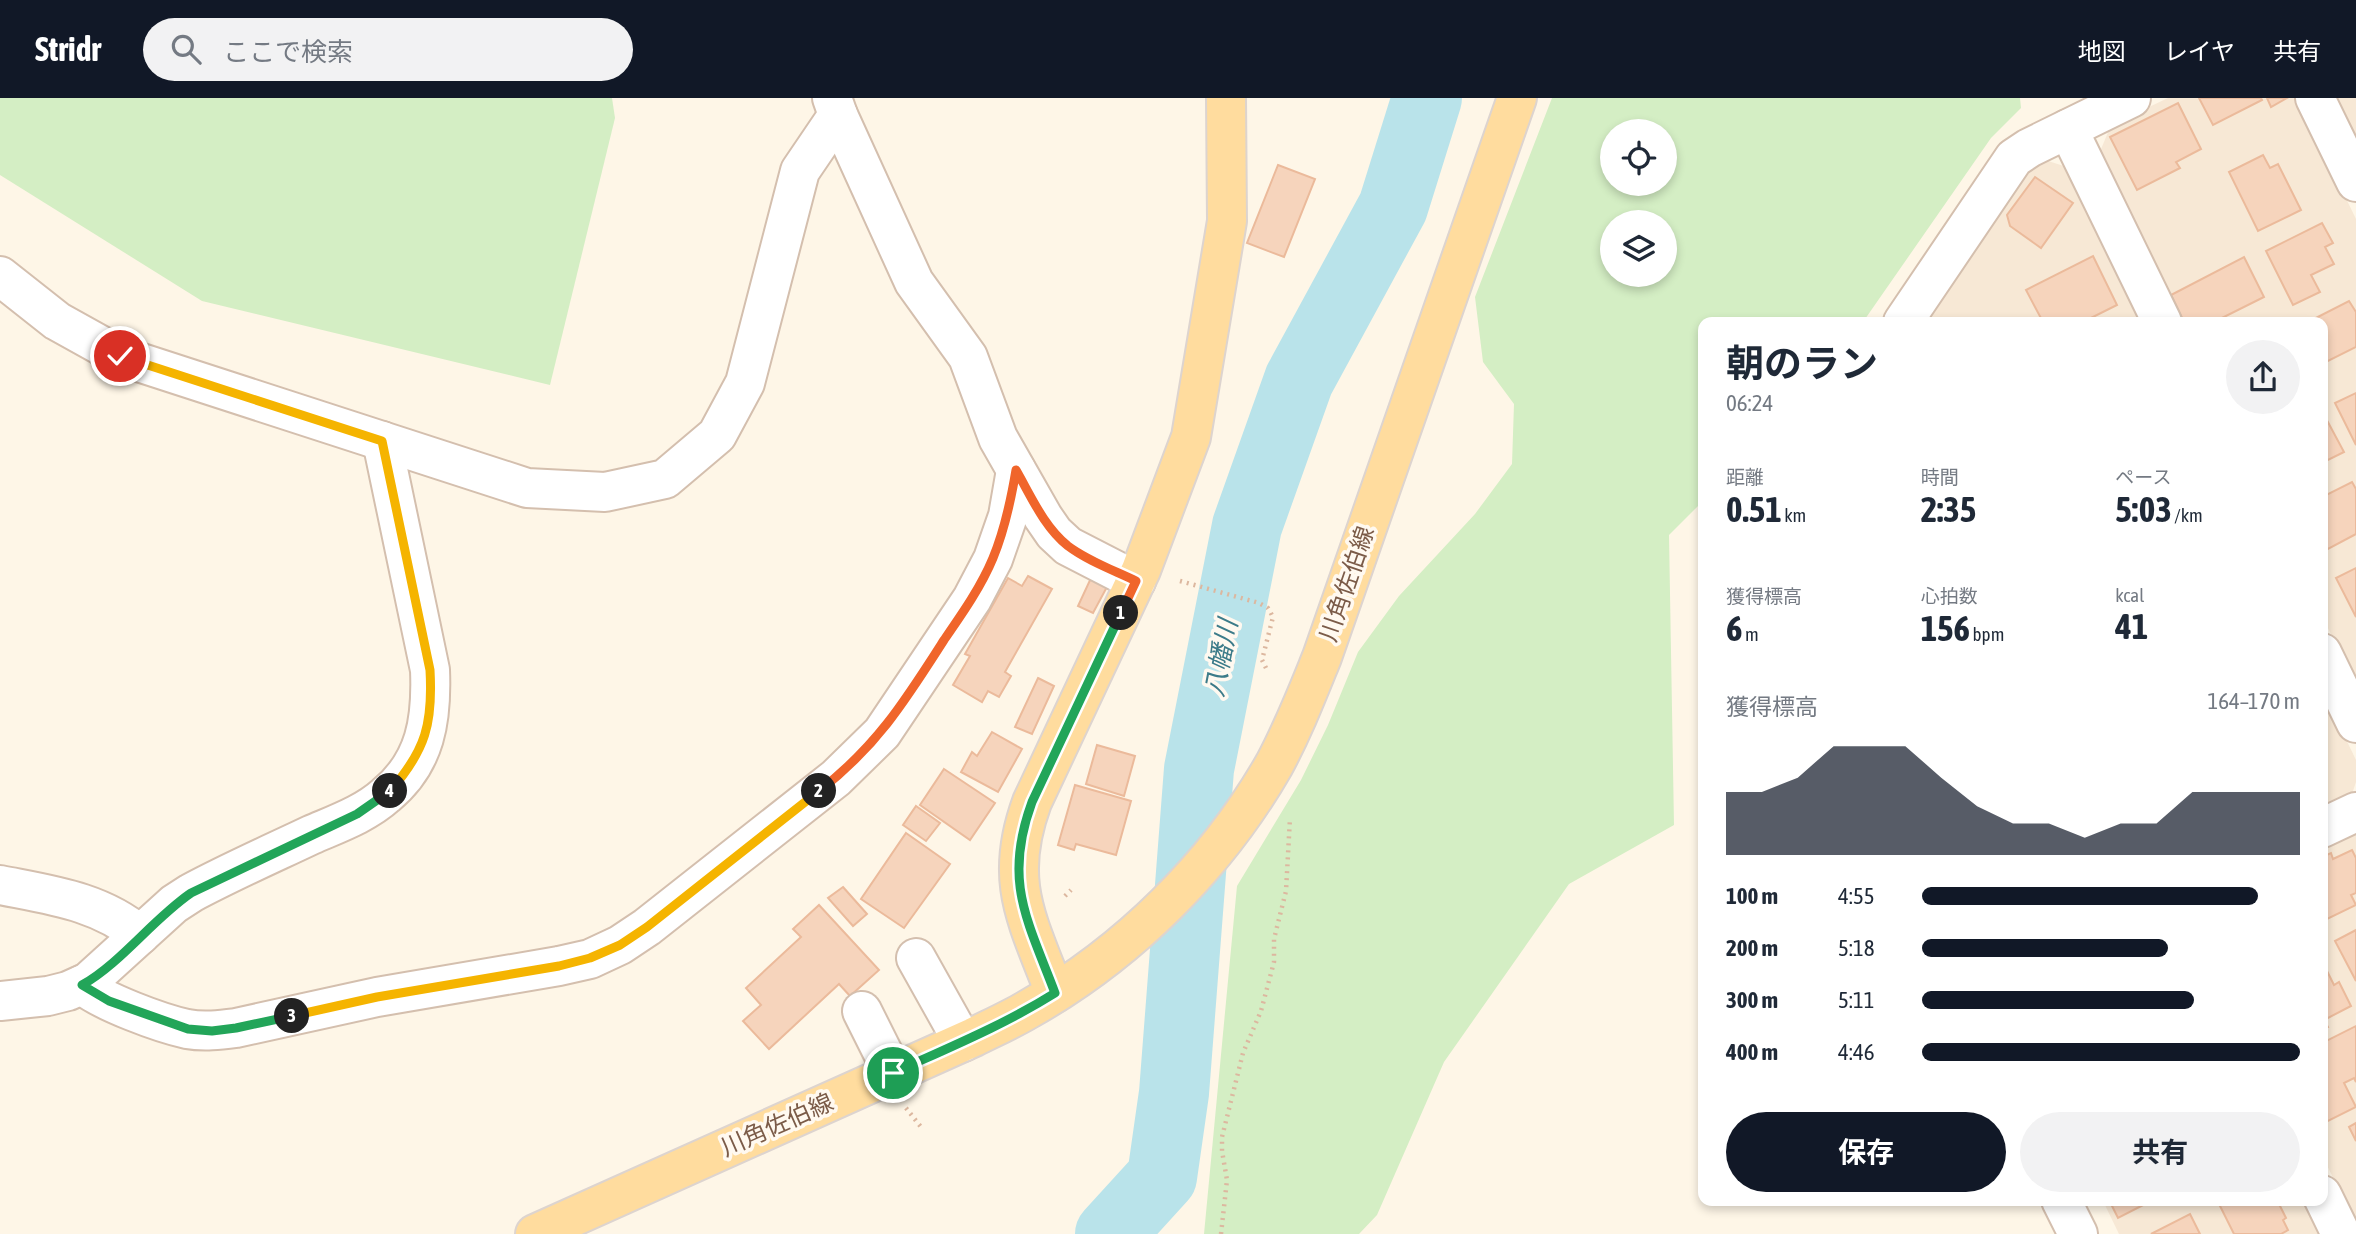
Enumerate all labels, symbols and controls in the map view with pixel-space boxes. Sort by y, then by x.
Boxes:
search box [143,18,633,81]
text: Stridr [35,30,101,68]
icon: search [167,30,205,68]
text: ここで検索 [223,37,353,67]
text: 地図 [2078,38,2126,65]
text: レイヤ [2164,38,2235,65]
text: 共有 [2273,38,2321,65]
map controls [1600,119,1677,287]
button: locate [1600,119,1677,196]
button: layers [1600,210,1677,287]
pin [90,326,150,386]
icon: check [101,337,139,375]
button: share [2226,340,2300,414]
text: 朝のラン [1726,342,1878,385]
text: 06:24 [1726,390,1773,416]
text: 距離 [1726,466,1764,488]
text: 時間 [1921,466,1959,488]
text: ペース [2115,466,2171,488]
text: 0.51 [1726,489,1782,529]
text: 2:35 [1921,489,1976,529]
text: 5:03 [2115,489,2172,529]
text: km [1782,504,1806,526]
text: /km [2172,504,2203,526]
street label: 川角佐伯線 [1314,523,1379,645]
text: kcal [2115,584,2144,606]
text: 獲得標高 [1726,585,1802,607]
text: 心拍数 [1921,585,1978,607]
pin: 1 [1104,596,1138,630]
text: 1 [1116,601,1125,623]
text: 41 [2115,606,2148,646]
text: 6 [1726,608,1742,648]
text: 156 [1921,608,1970,648]
water label: 八幡川 [1199,614,1244,699]
text: m [1742,623,1759,645]
text: bpm [1970,623,2004,645]
text: 164–170 m [2207,688,2300,714]
text: 獲得標高 [1726,694,1818,720]
pin: 4 [372,774,408,808]
pin: 2 [802,774,836,808]
text: 4 [385,779,394,801]
text: 2 [814,779,823,801]
text: 100 m [1726,883,1778,909]
text: 4:55 [1838,883,1875,909]
text: 200 m [1726,935,1778,961]
text: 5:18 [1838,935,1875,961]
text: 300 m [1726,987,1778,1013]
text: 5:11 [1838,987,1875,1013]
pin: 3 [274,998,310,1034]
text: 3 [287,1004,296,1026]
text: 400 m [1726,1039,1778,1065]
text: 4:46 [1838,1039,1875,1065]
pin [863,1043,923,1103]
icon: arrive [874,1054,912,1092]
street label: 川角佐伯線 [716,1088,837,1161]
button: 保存 [1726,1112,2006,1192]
button: 共有 [2020,1112,2300,1192]

